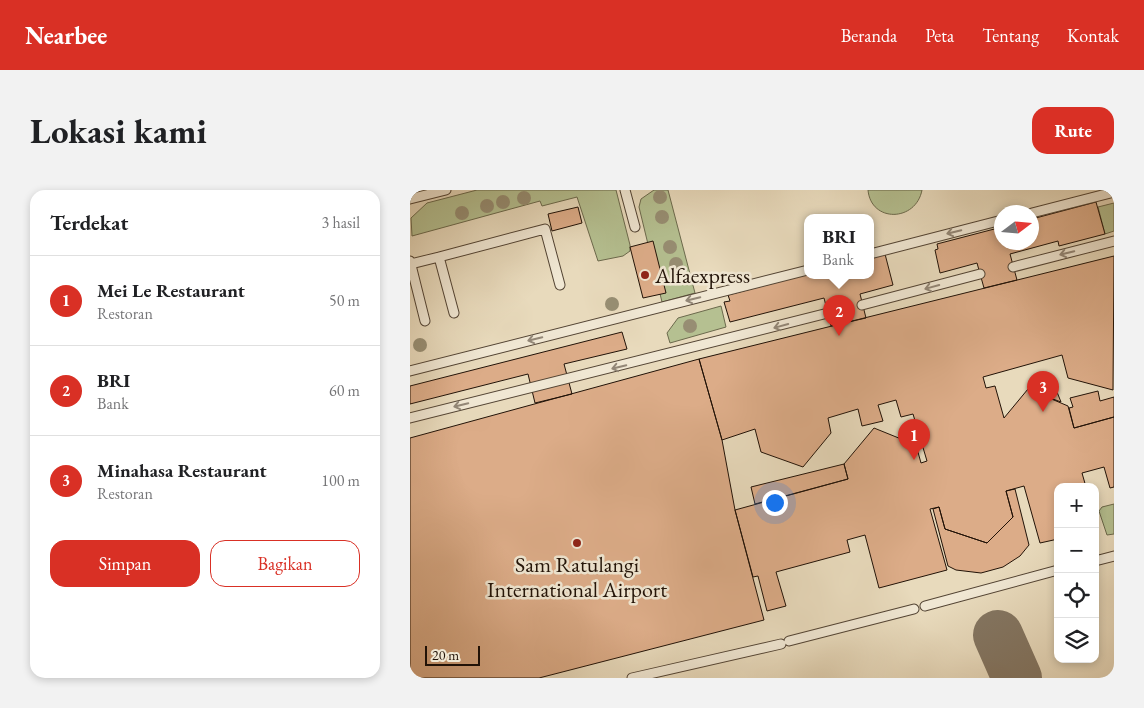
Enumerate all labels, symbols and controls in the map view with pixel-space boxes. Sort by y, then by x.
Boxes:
text: Nearbee [25,20,107,51]
text: Beranda [841,24,897,47]
text: Peta [925,24,954,47]
text: Tentang [982,24,1039,47]
text: Kontak [1067,24,1119,47]
button: Rute [1032,107,1114,154]
text: Lokasi kami [30,108,207,153]
north arrow [994,205,1039,250]
text: Terdekat [50,209,128,236]
text: 3 hasil [322,212,360,233]
popup [804,214,874,279]
text: BRI [822,224,856,249]
one-way arrow [947,228,963,237]
text: Bank [822,249,854,270]
one-way arrow [1059,249,1075,258]
place label: Alfaexpress [654,261,750,290]
marker: Alfaexpress [639,269,651,281]
text: Mei Le Restaurant [97,278,245,303]
one-way arrow [925,282,941,292]
text: 1 [62,290,70,311]
text: 50 m [329,290,360,311]
one-way arrow [685,295,701,304]
pin: 2 [823,295,855,336]
text: Restoran [97,303,153,324]
one-way arrow [773,321,789,331]
one-way arrow [528,335,544,345]
one-way arrow [612,363,628,372]
text: BRI [97,368,130,393]
pin: 3 [1027,371,1059,412]
text: 2 [62,380,70,401]
text: 60 m [329,380,360,401]
text: Bank [97,393,129,414]
one-way arrow [454,401,470,411]
pin: 1 [898,419,930,460]
text: Minahasa Restaurant [97,458,267,483]
text: 3 [62,470,70,491]
text: 100 m [321,470,360,491]
text: Restoran [97,483,153,504]
map controls [1054,483,1099,663]
button: + [1054,483,1099,528]
your location [762,490,788,516]
button: − [1054,528,1099,573]
marker: Sam Ratulangi International Airport [571,537,583,549]
button: Simpan [50,540,200,587]
button: Bagikan [210,540,360,587]
place label: Sam Ratulangi International Airport [487,550,667,604]
button: locate [1054,573,1099,618]
button: layers [1054,618,1099,663]
scale bar [425,643,480,666]
text: 20 m [432,646,459,664]

